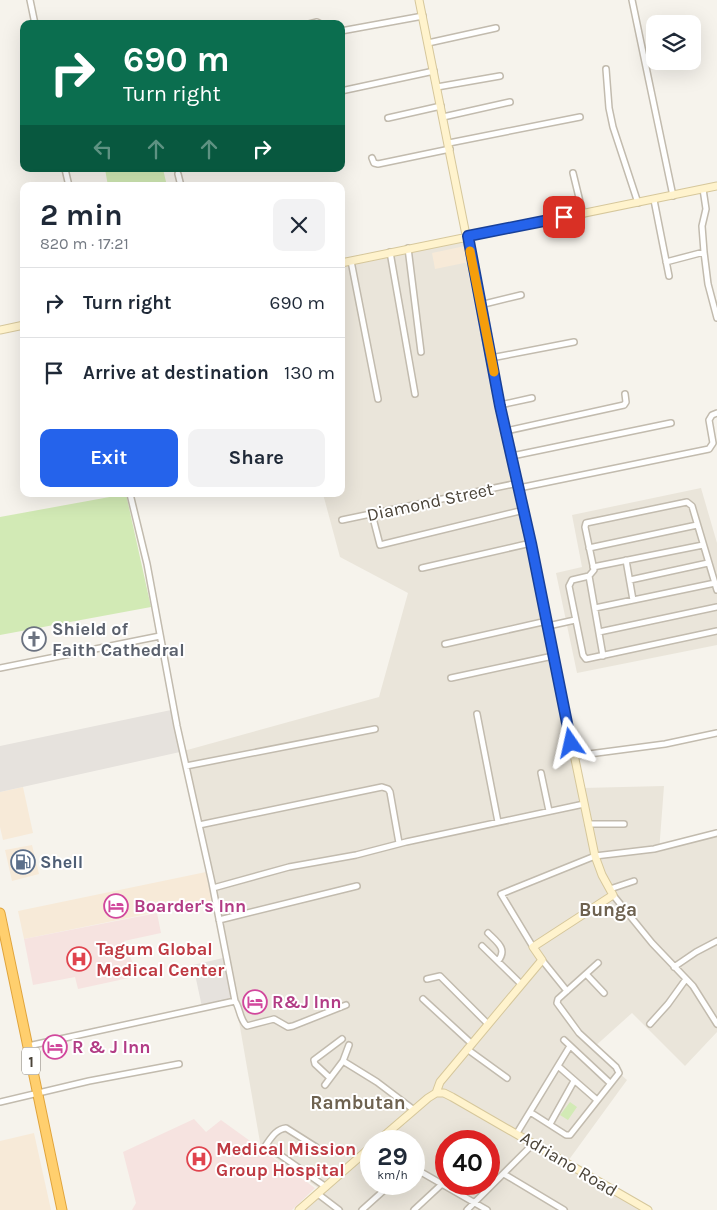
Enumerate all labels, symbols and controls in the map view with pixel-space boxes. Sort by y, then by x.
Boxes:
map controls [646,15,701,70]
button: layers [646,15,701,70]
text: 690 m [123,39,230,80]
icon: right [40,40,105,105]
text: Turn right [123,81,221,107]
icon: left [89,135,117,163]
icon: ahead [142,135,170,163]
icon: ahead [195,135,223,163]
icon: right [248,135,276,163]
pin [543,196,585,238]
text: 2 min [40,197,123,233]
button: close [273,199,325,251]
icon: arrive [550,203,578,231]
text: 820 m · 17:21 [40,234,129,253]
icon: right [40,289,68,317]
text: Turn right [83,292,172,314]
text: 690 m [270,292,325,314]
icon: arrive [40,359,68,387]
text: Arrive at destination [83,362,269,384]
text: 130 m [284,362,335,384]
button: Exit [40,429,178,487]
button: Share [188,429,325,487]
street label: Diamond Street [365,478,496,526]
place label: Shield of Faith Cathedral [52,618,185,661]
church icon: Shield of Faith Cathedral [21,626,47,652]
position arrow [544,716,596,768]
fuel station icon: Shell [10,849,36,875]
place label: Shell [40,851,83,873]
hotel icon: Boarder's Inn [103,893,129,919]
place label: Boarder's Inn [134,895,246,917]
district label: Bunga [579,899,637,921]
place label: Tagum Global Medical Center [96,938,224,981]
hospital icon: Tagum Global Medical Center [66,946,92,972]
hotel icon: R&J Inn [242,989,268,1015]
place label: R&J Inn [272,991,341,1013]
hotel icon: R & J Inn [42,1034,68,1060]
place label: R & J Inn [72,1036,151,1058]
road number: 1 [22,1048,40,1074]
district label: Rambutan [310,1092,406,1114]
street label: Adriano Road [517,1126,621,1202]
speed limit sign: 40 [435,1130,500,1195]
place label: Medical Mission Group Hospital [216,1138,356,1181]
text: 29 [377,1142,408,1171]
hospital icon: Medical Mission Group Hospital [186,1146,212,1172]
text: km/h [377,1168,408,1182]

